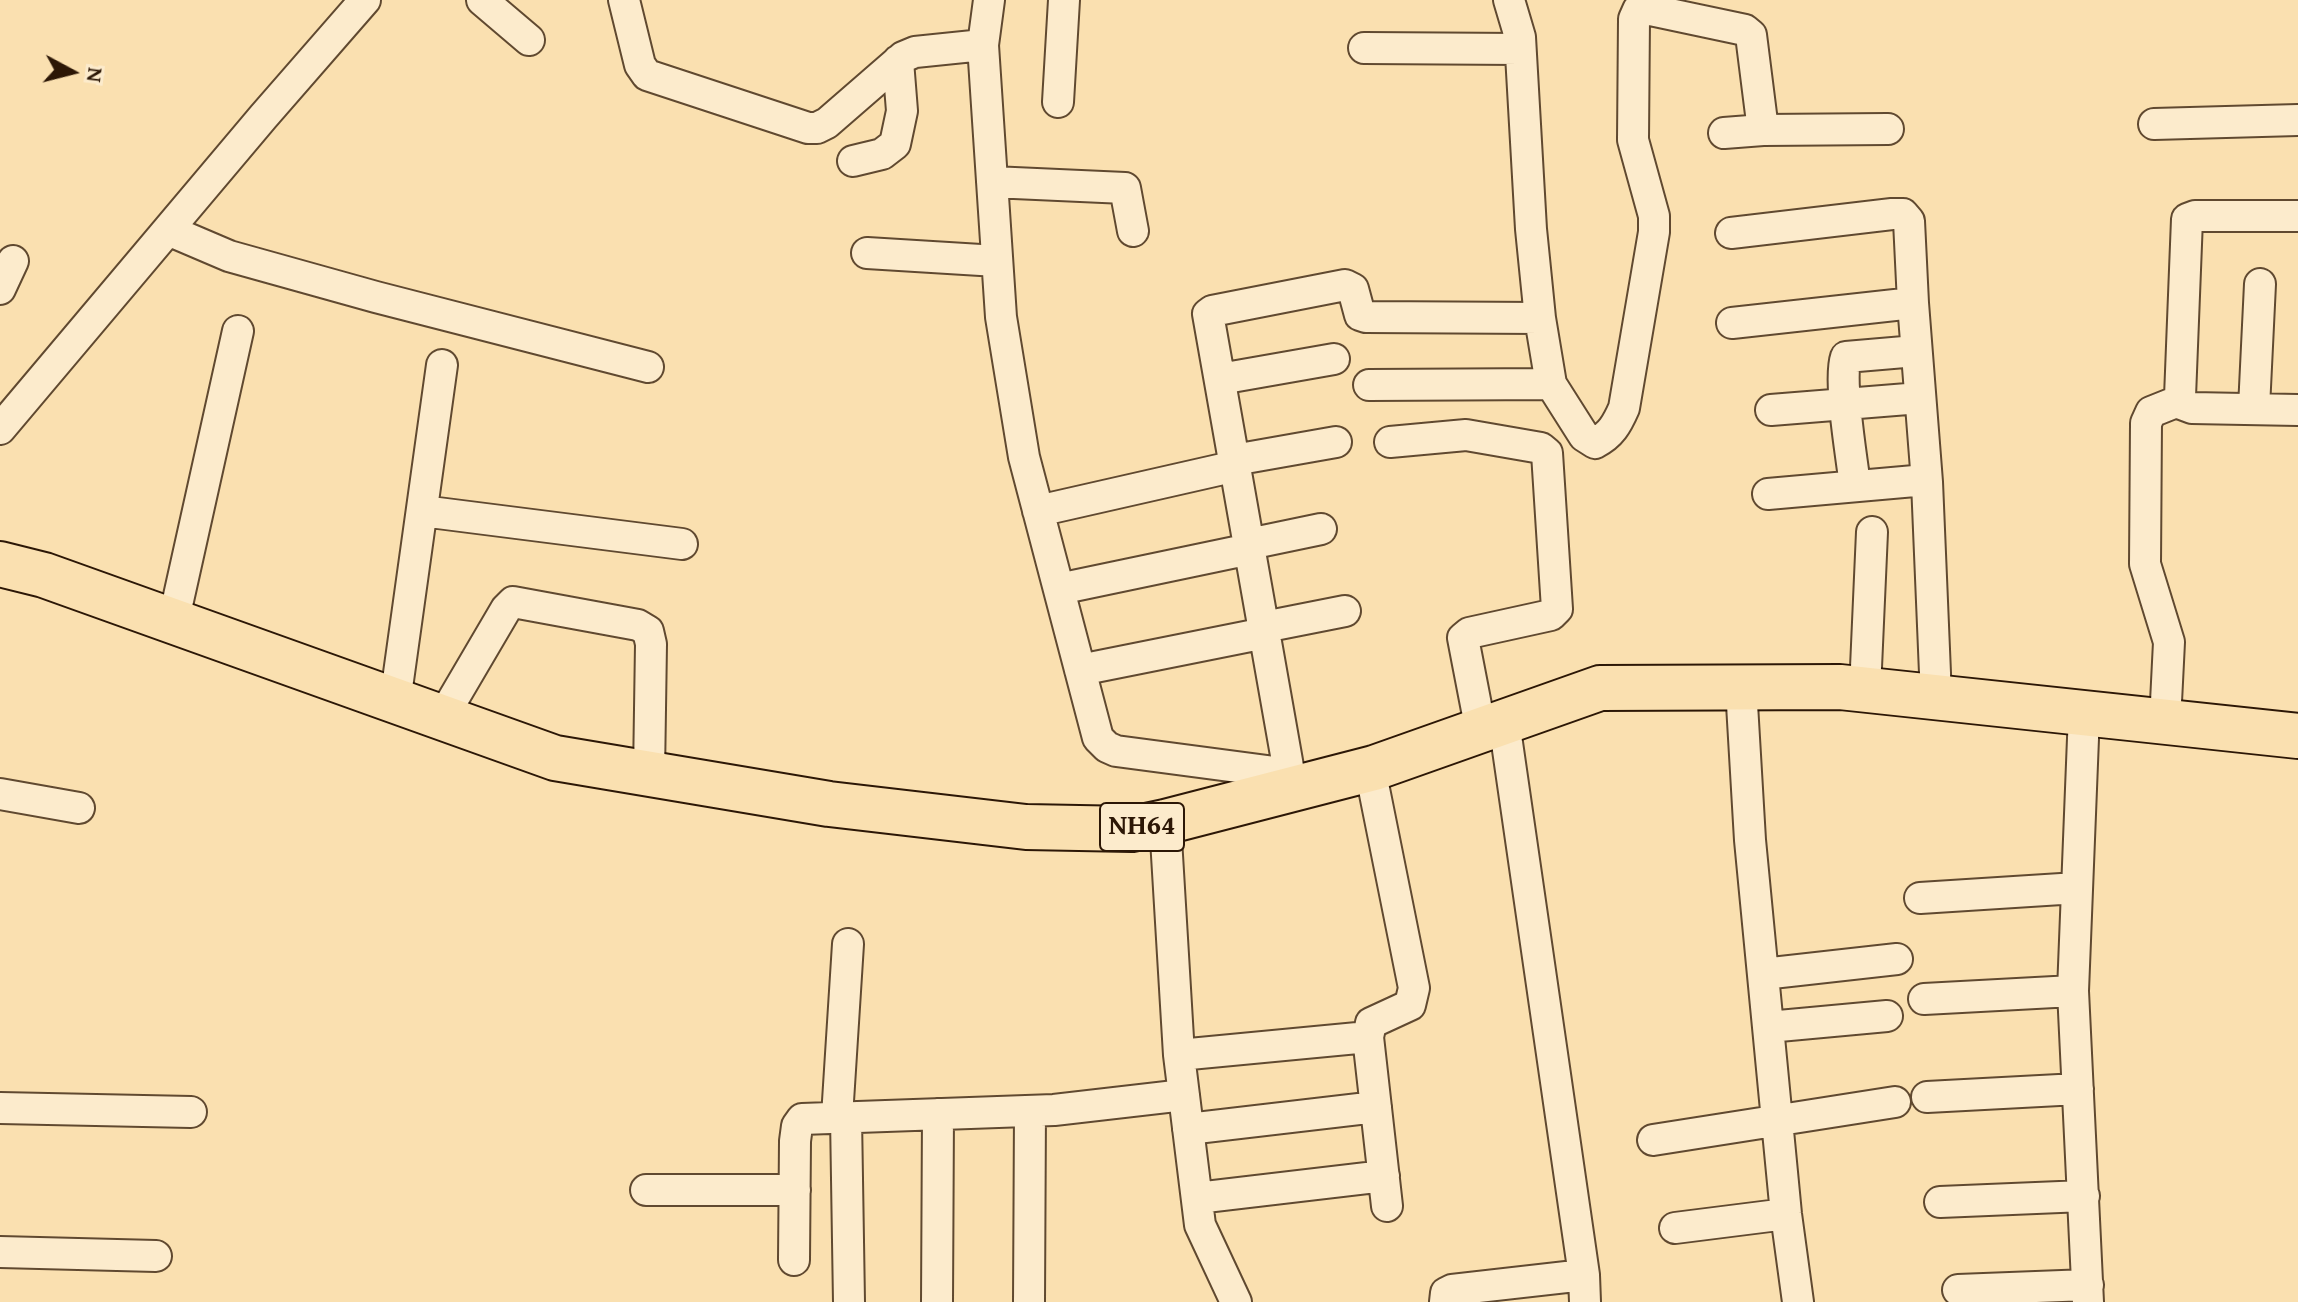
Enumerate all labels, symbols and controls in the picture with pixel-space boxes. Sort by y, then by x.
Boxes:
north arrow [32,32,112,112]
text: N [79,66,113,84]
road number: NH64 [1100,803,1184,851]

